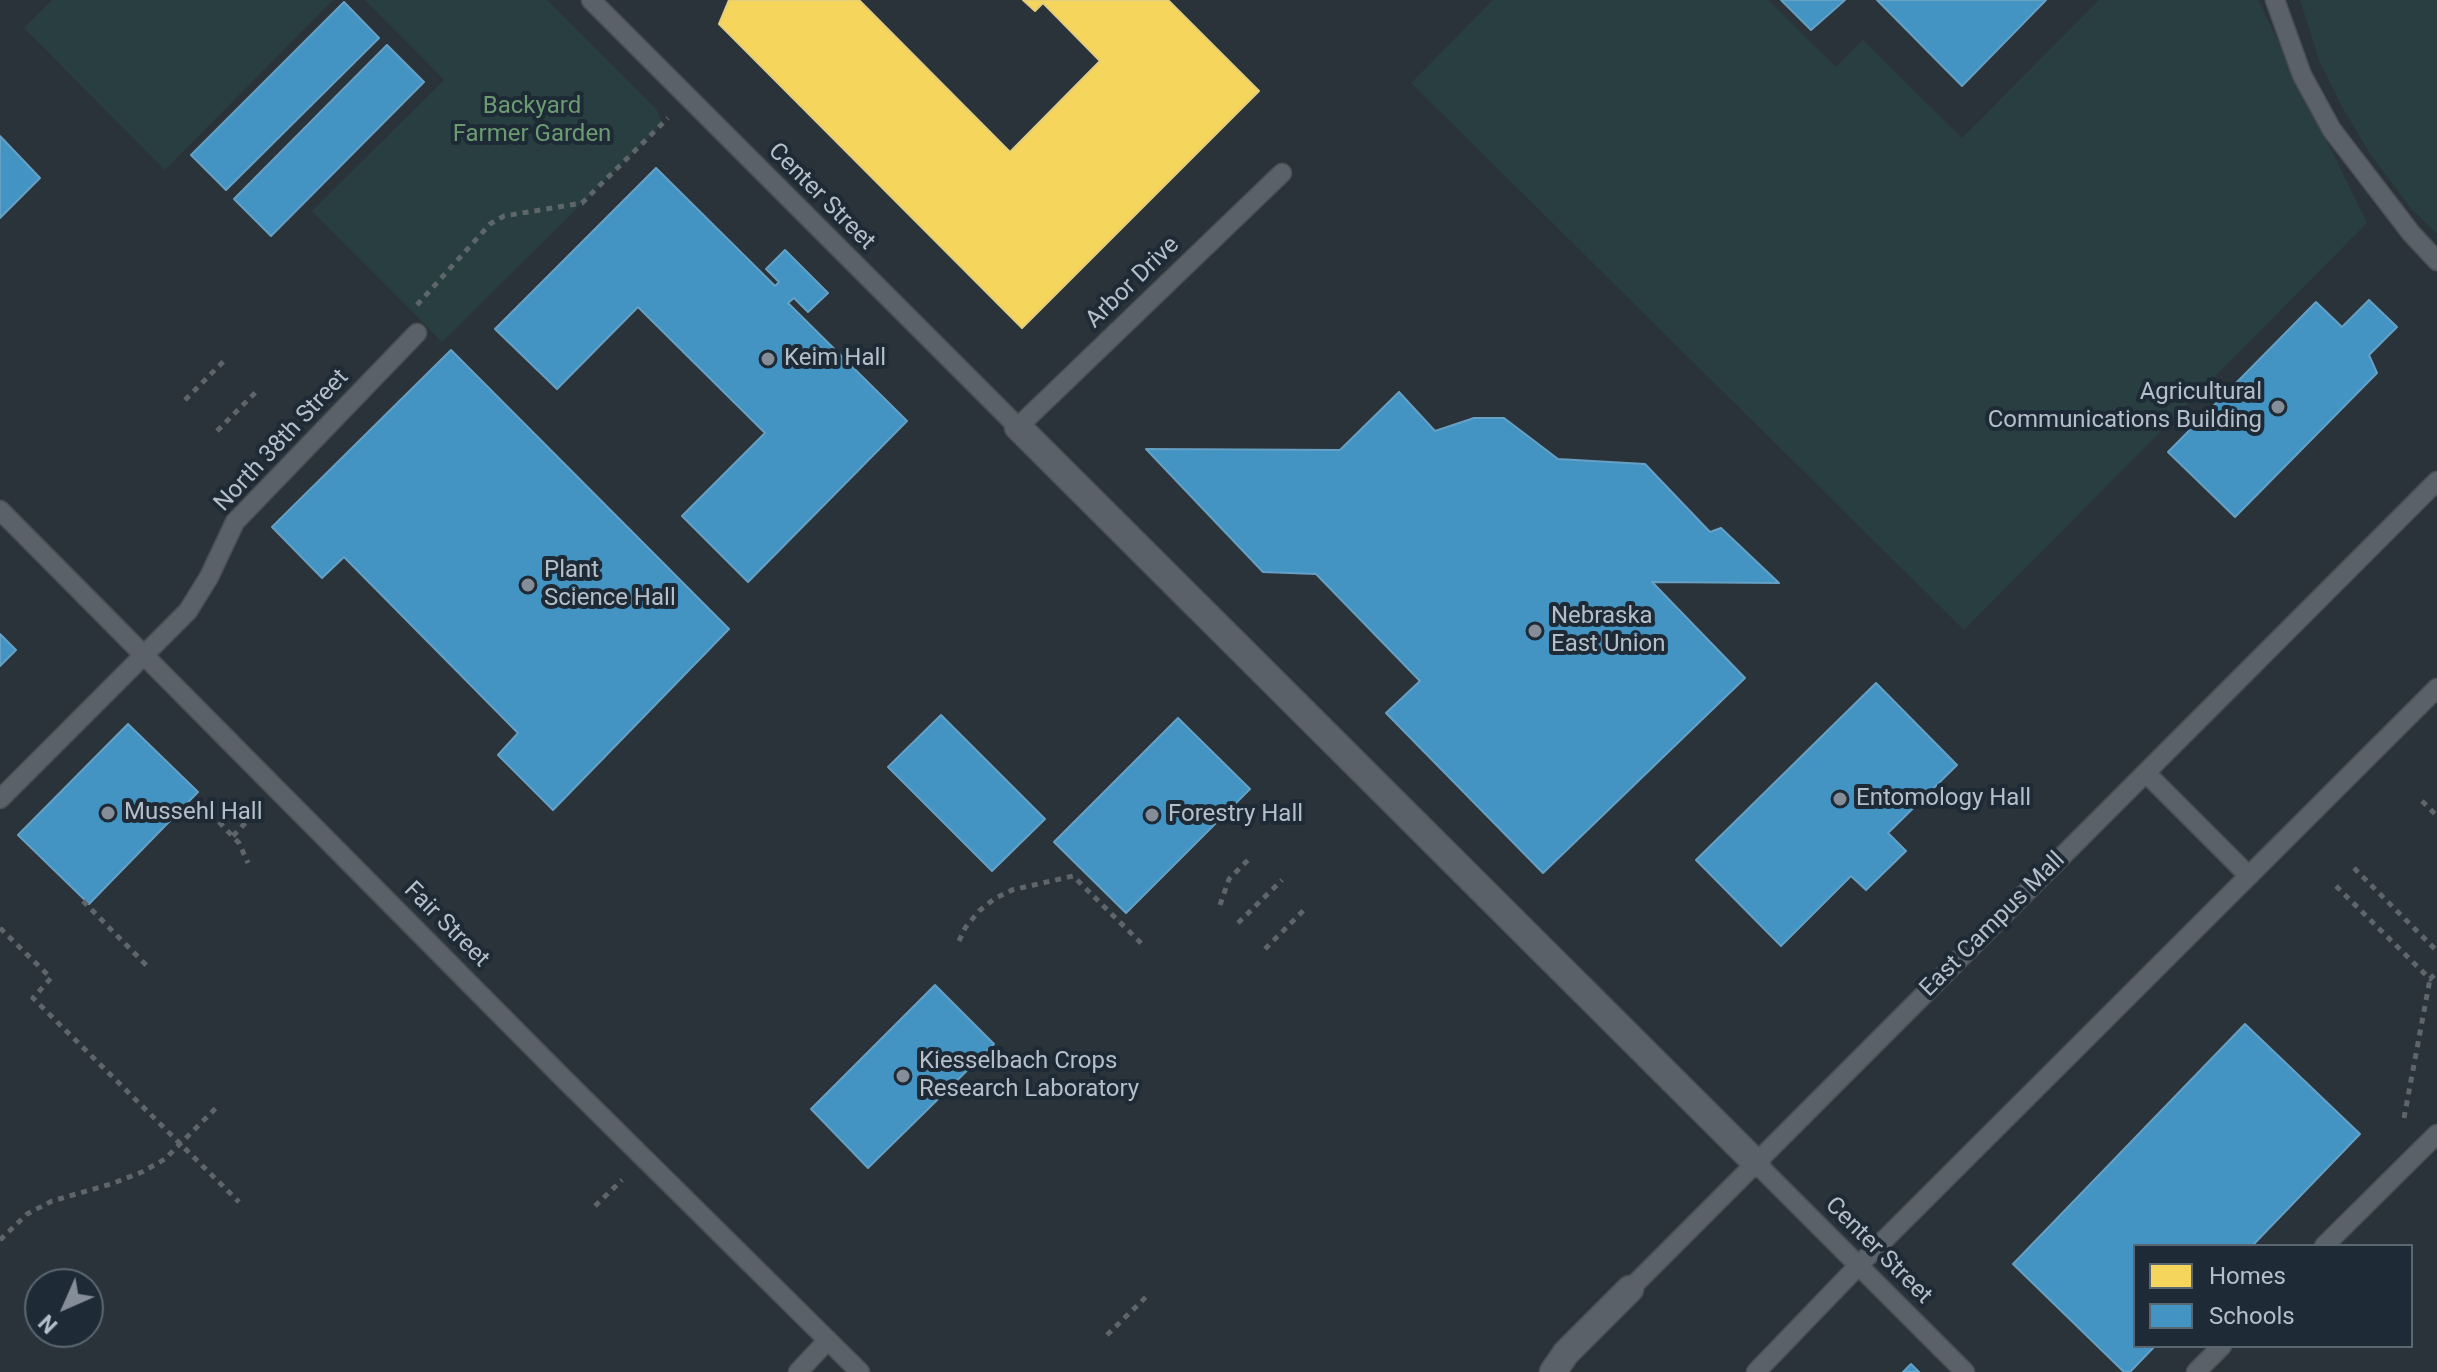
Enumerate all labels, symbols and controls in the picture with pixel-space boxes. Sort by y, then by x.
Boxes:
park label: Backyard Farmer Garden [453,93,611,149]
street label: Center Street [761,137,881,257]
street label: Arbor Drive [1080,231,1186,335]
place label: Keim Hall [784,345,886,373]
marker: Keim Hall [759,350,777,368]
street label: North 38th Street [209,364,355,518]
place label: Agricultural Communications Building [1988,379,2262,435]
marker: Agricultural Communications Building [2269,398,2287,416]
place label: Plant Science Hall [544,557,676,613]
marker: Plant Science Hall [519,576,537,594]
place label: Nebraska East Union [1551,603,1665,659]
marker: Nebraska East Union [1526,622,1544,640]
place label: Entomology Hall [1856,785,2031,813]
marker: Entomology Hall [1831,790,1849,808]
place label: Mussehl Hall [124,799,263,827]
place label: Forestry Hall [1168,801,1303,829]
marker: Mussehl Hall [99,804,117,822]
marker: Forestry Hall [1143,806,1161,824]
street label: East Campus Mall [1914,846,2072,1004]
street label: Fair Street [397,876,495,974]
place label: Kiesselbach Crops Research Laboratory [919,1048,1139,1104]
marker: Kiesselbach Crops Research Laboratory [894,1067,912,1085]
street label: Center Street [1818,1191,1938,1311]
legend [2133,1244,2413,1348]
text: Homes [2209,1262,2286,1290]
north arrow [24,1268,104,1348]
text: Schools [2209,1302,2295,1330]
text: N [34,1310,62,1338]

